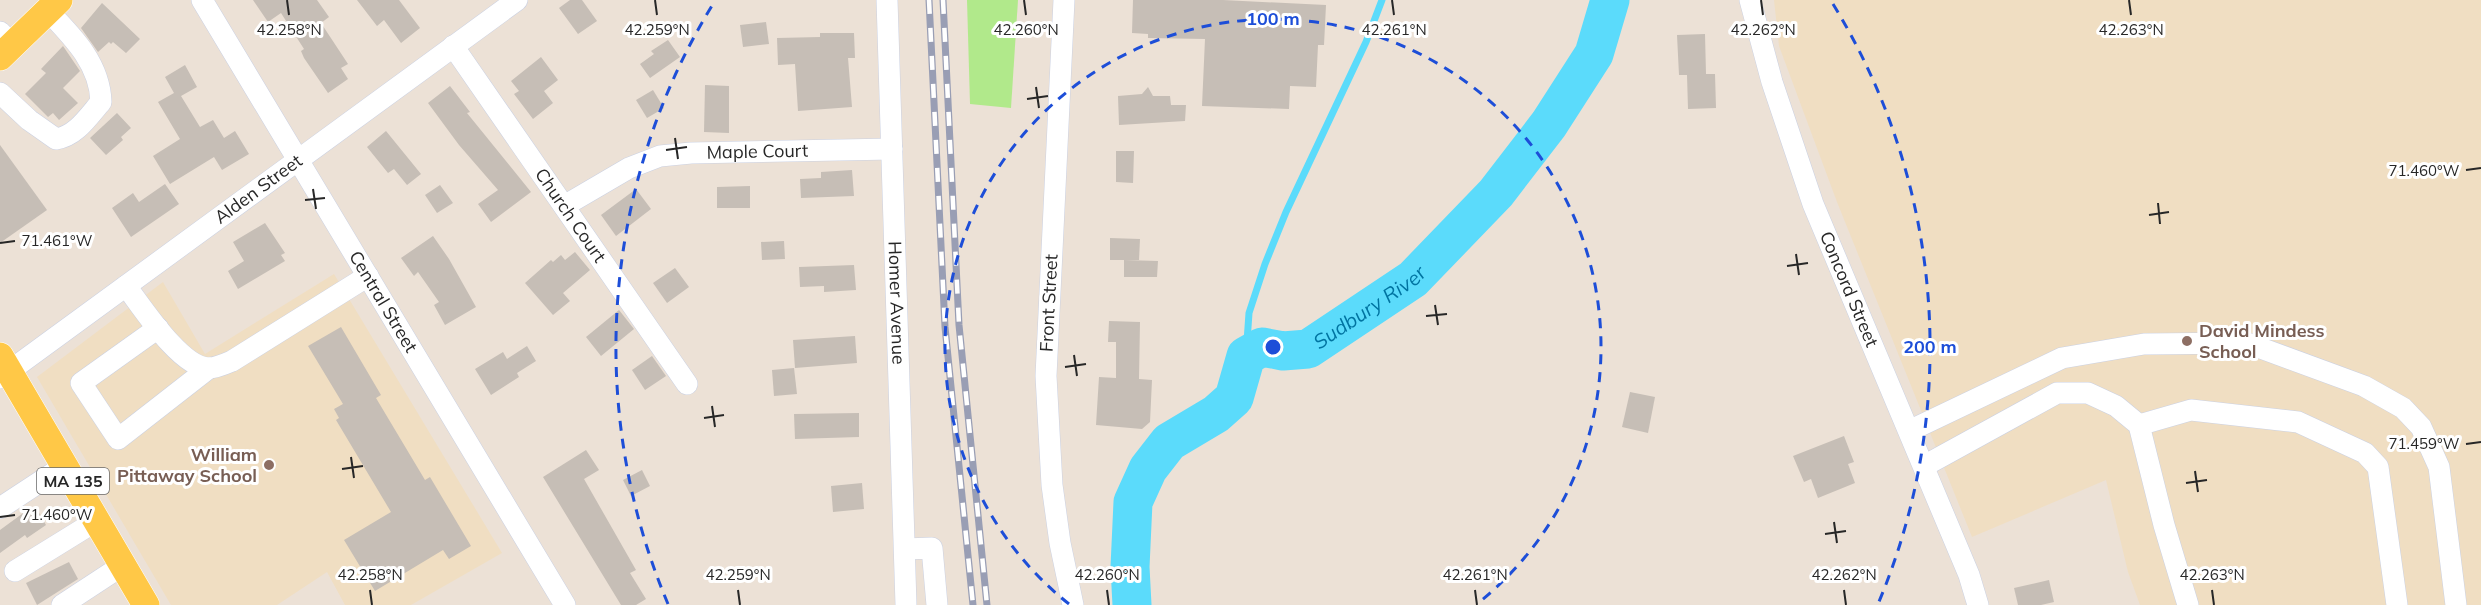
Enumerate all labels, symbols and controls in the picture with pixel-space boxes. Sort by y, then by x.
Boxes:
text: 100 m [1246,7,1300,30]
text: 42.258°N [256,20,322,39]
text: 42.259°N [624,20,690,39]
text: 42.260°N [993,20,1059,39]
text: 42.261°N [1361,20,1427,39]
text: 42.262°N [1730,20,1796,39]
text: 42.263°N [2098,20,2164,39]
street label: Maple Court [706,139,808,164]
street label: Alden Street [210,149,306,228]
text: 71.460°W [2389,161,2460,180]
street label: Church Court [530,164,611,267]
street label: Concord Street [1815,228,1884,350]
text: 71.461°W [22,231,93,250]
street label: Homer Avenue [884,241,910,365]
street label: Central Street [344,247,423,357]
street label: Front Street [1034,253,1063,352]
water label: Sudbury River [1308,260,1431,354]
place label: David Mindess School [2199,319,2325,363]
marker: David Mindess School [2180,334,2194,348]
text: 200 m [1903,335,1957,358]
centre of rings [1263,337,1283,357]
text: 71.459°W [2389,434,2460,453]
place label: William Pittaway School [117,443,257,487]
marker: William Pittaway School [262,458,276,472]
road number: MA 135 [37,468,109,494]
text: 71.460°W [22,505,93,524]
text: 42.258°N [337,565,403,584]
text: 42.259°N [705,565,771,584]
text: 42.260°N [1074,565,1140,584]
text: 42.261°N [1442,565,1508,584]
text: 42.262°N [1811,565,1877,584]
text: 42.263°N [2179,565,2245,584]

